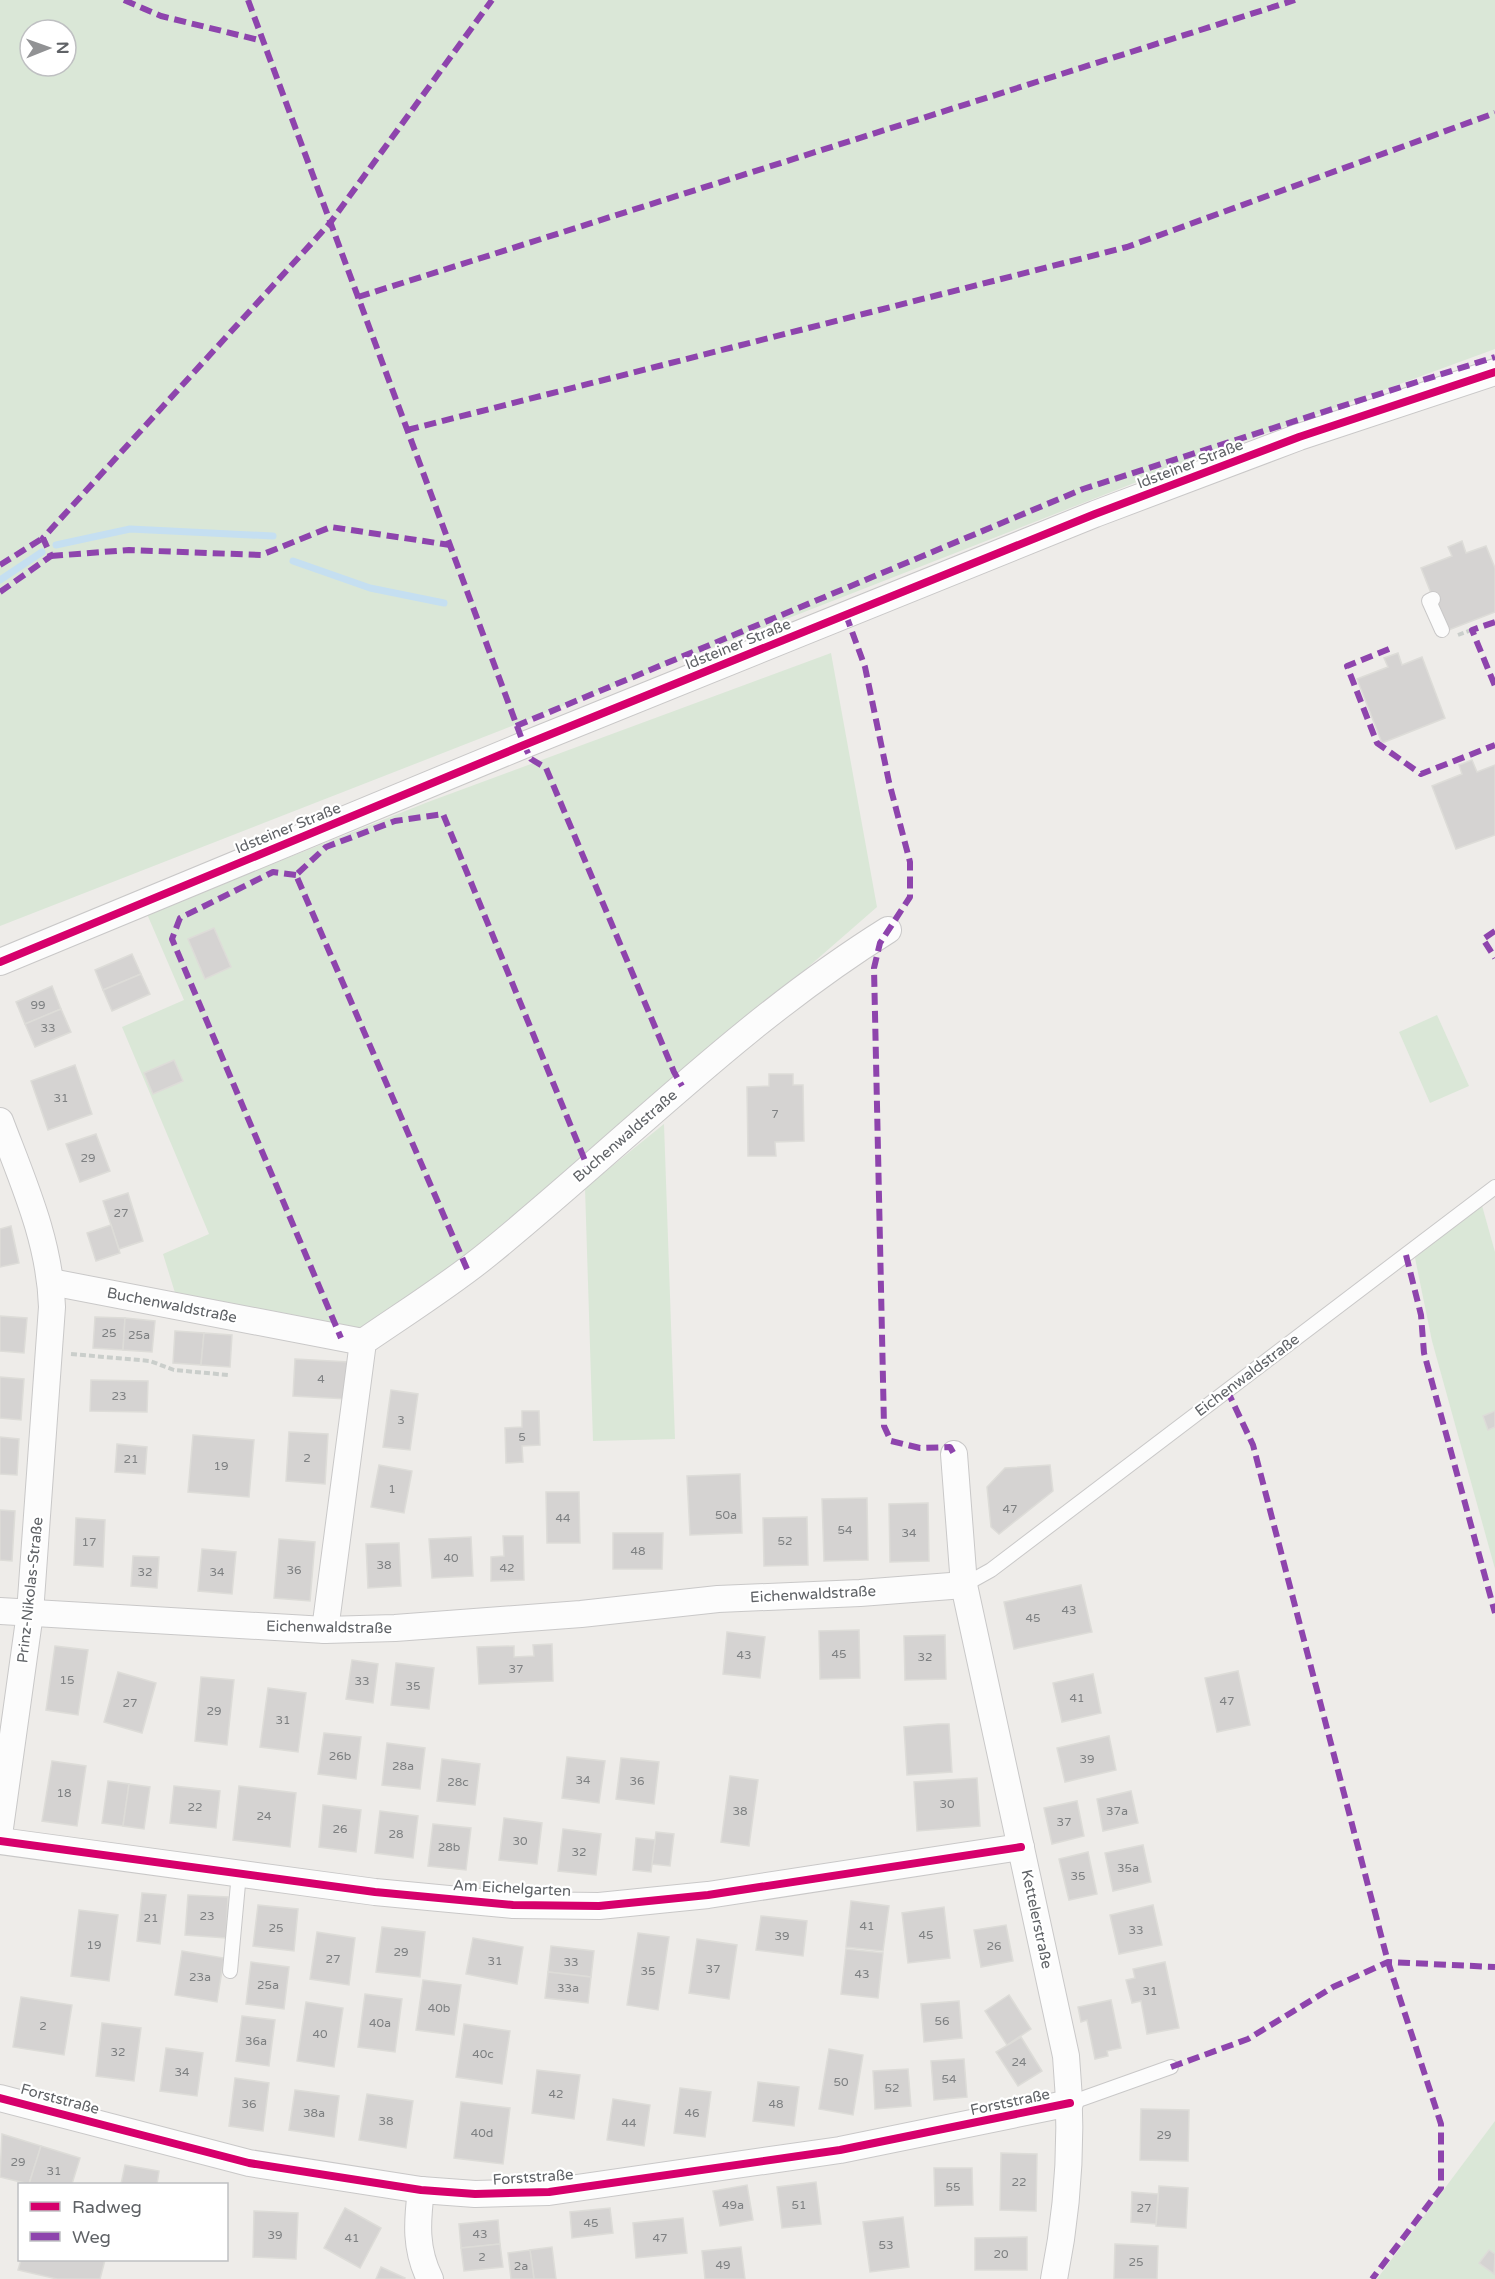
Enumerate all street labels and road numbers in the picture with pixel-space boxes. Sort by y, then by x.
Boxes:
street label: Idsteiner Straße [1134,435,1246,493]
street label: Idsteiner Straße [683,615,793,673]
street label: Idsteiner Straße [233,799,343,857]
street label: Buchenwaldstraße [569,1086,681,1186]
street label: Buchenwaldstraße [105,1284,239,1326]
street label: Eichenwaldstraße [1191,1330,1303,1420]
street label: Prinz-Nikolas-Straße [13,1516,47,1664]
street label: Eichenwaldstraße [750,1582,876,1606]
street label: Eichenwaldstraße [266,1617,392,1637]
street label: Kettelerstraße [1018,1868,1056,1970]
street label: Am Eichelgarten [452,1876,572,1900]
street label: Forststraße [19,2080,101,2118]
street label: Forststraße [969,2085,1051,2119]
street label: Forststraße [492,2165,574,2189]

